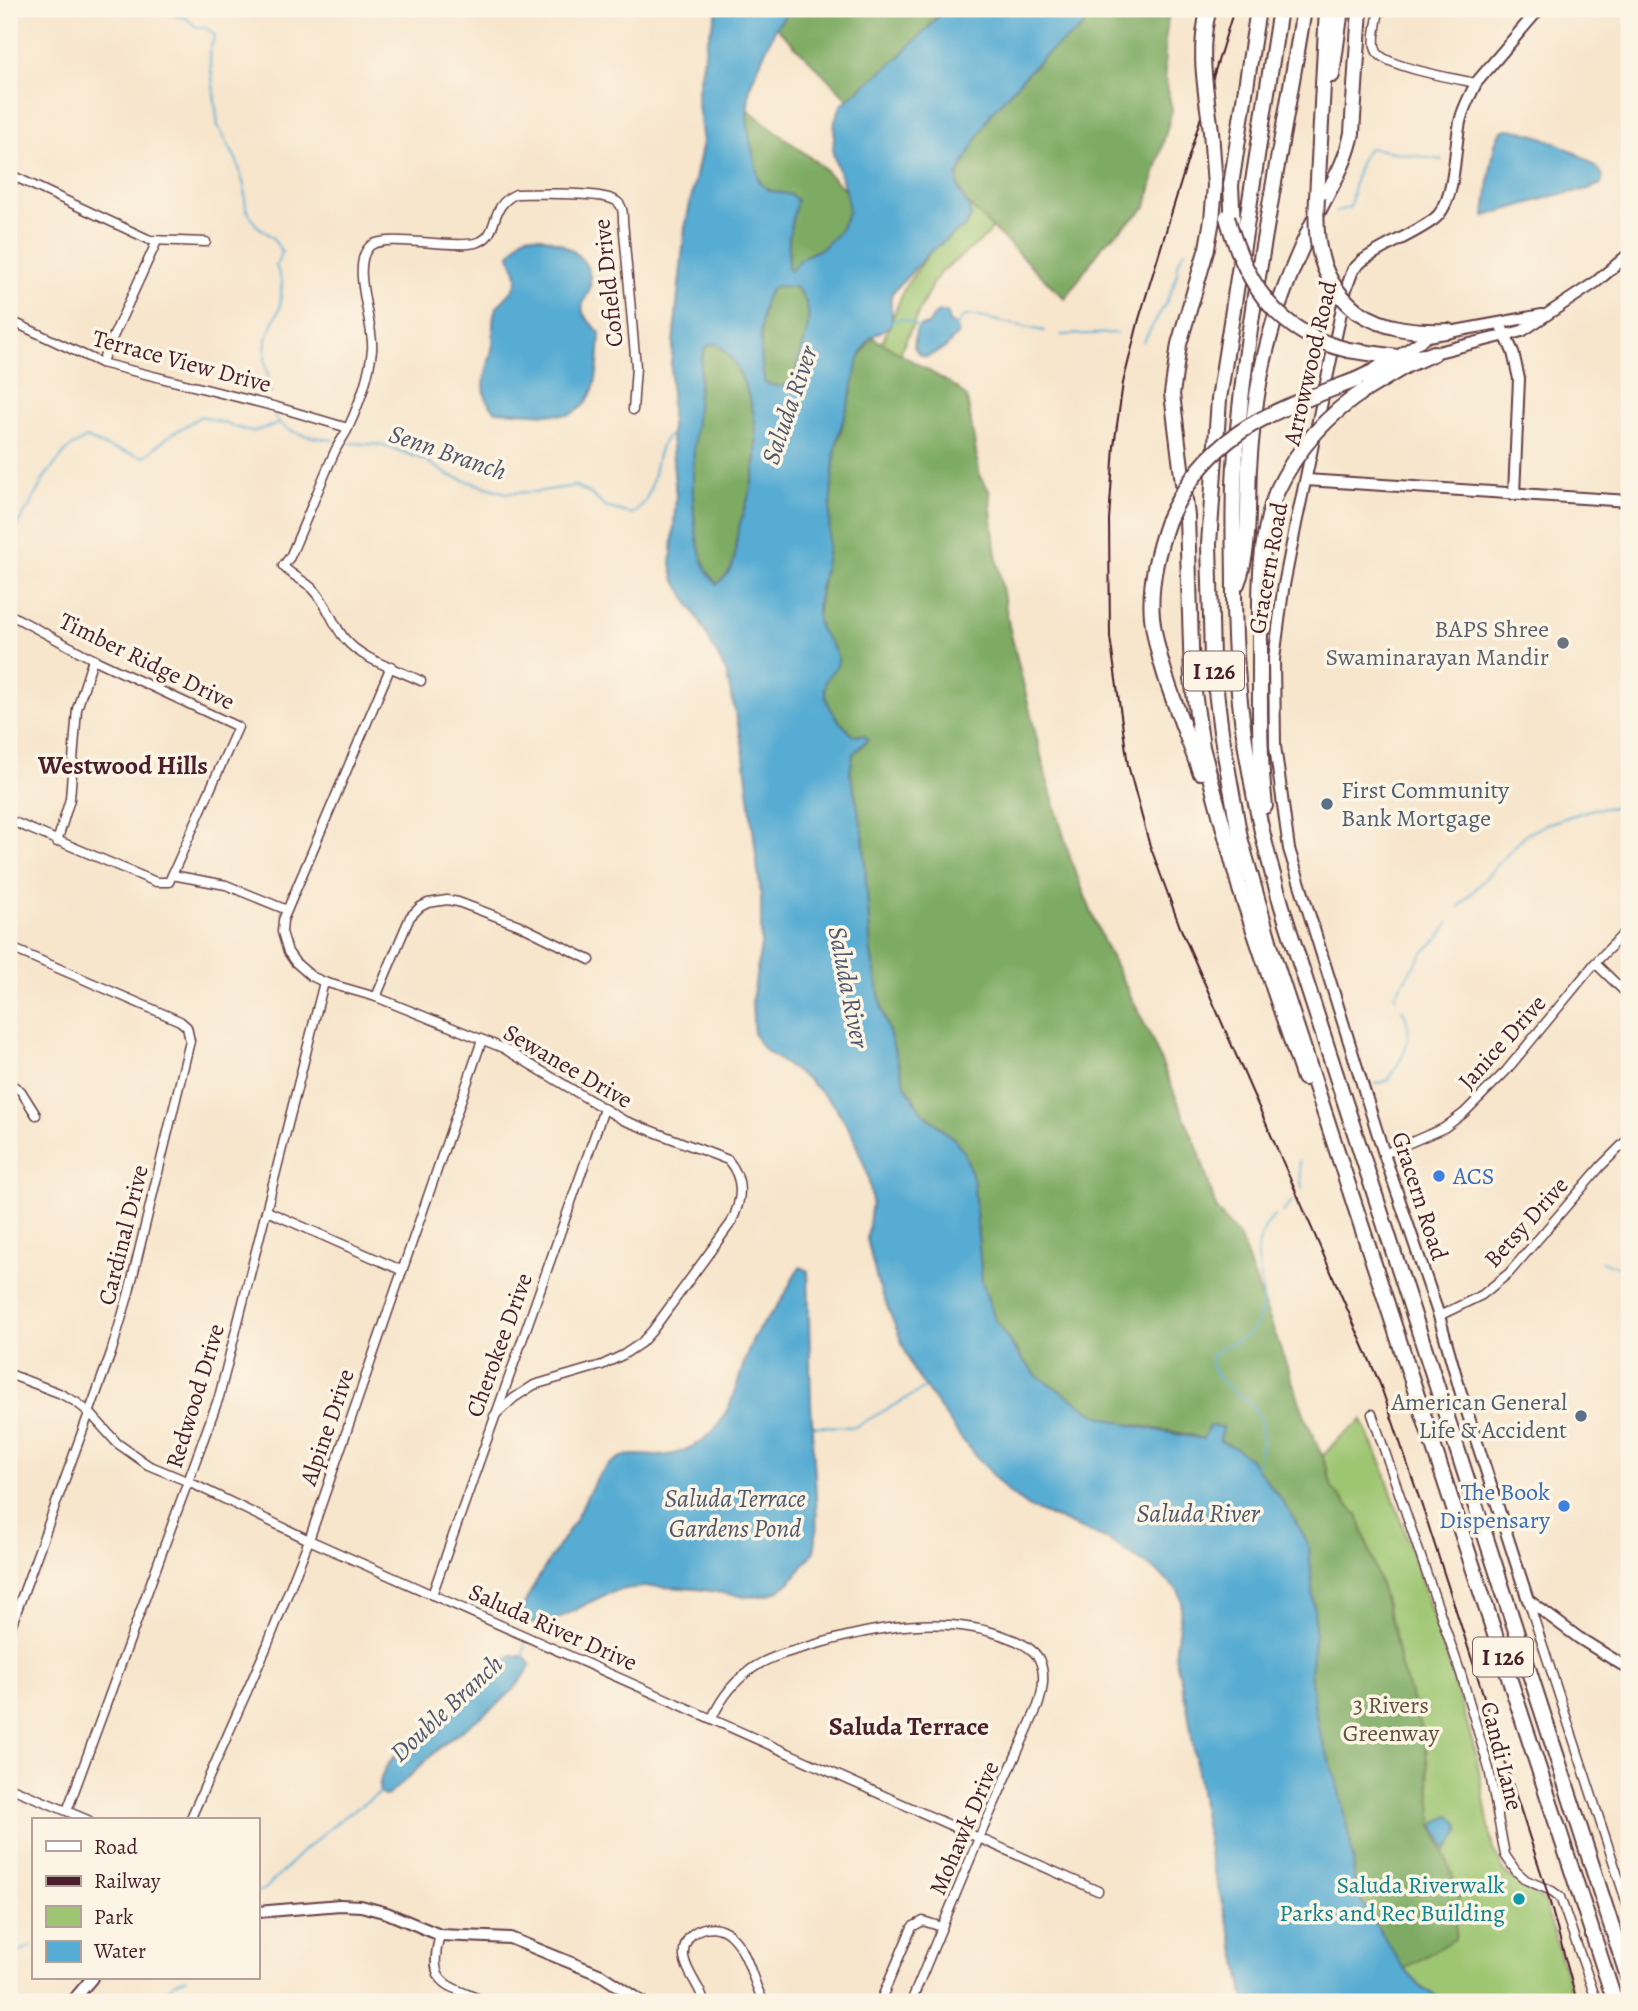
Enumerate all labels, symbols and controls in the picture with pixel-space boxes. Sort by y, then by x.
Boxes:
street label: Cofield Drive [585,217,631,349]
street label: Arrowwood Road [1275,277,1345,450]
street label: Terrace View Drive [89,322,275,400]
water label: Saluda River [753,340,826,469]
water label: Senn Branch [384,416,511,489]
street label: Gracern Road [1241,499,1295,636]
street label: Timber Ridge Drive [54,605,240,717]
place label: BAPS Shree Swaminarayan Mandir [1326,613,1549,673]
marker: BAPS Shree Swaminarayan Mandir [1555,635,1571,651]
road number: I 126 [1184,652,1244,691]
district label: Westwood Hills [37,748,208,783]
place label: First Community Bank Mortgage [1341,774,1509,834]
marker: First Community Bank Mortgage [1319,796,1335,812]
water label: Saluda River [820,923,878,1052]
street label: Janice Drive [1451,988,1553,1096]
street label: Sewanee Drive [498,1016,638,1116]
street label: Gracern Road [1384,1128,1456,1264]
place label: ACS [1452,1160,1495,1192]
street label: Cardinal Drive [90,1161,156,1309]
marker: ACS [1431,1168,1447,1184]
street label: Betsy Drive [1477,1170,1575,1274]
street label: Cherokee Drive [458,1269,540,1421]
street label: Redwood Drive [158,1320,232,1472]
street label: Alpine Drive [292,1364,362,1491]
place label: American General Life & Accident [1391,1386,1567,1446]
marker: American General Life & Accident [1573,1408,1589,1424]
place label: The Book Dispensary [1439,1476,1550,1536]
water label: Saluda Terrace Gardens Pond [664,1481,806,1546]
water label: Saluda River [1137,1496,1260,1531]
marker: The Book Dispensary [1556,1498,1572,1514]
street label: Saluda River Drive [464,1576,642,1678]
road number: I 126 [1473,1638,1533,1676]
water label: Double Branch [382,1647,510,1770]
park label: 3 Rivers Greenway [1343,1689,1440,1749]
street label: Candi Lane [1473,1698,1531,1814]
district label: Saluda Terrace [829,1709,989,1744]
street label: Mohawk Drive [921,1756,1007,1900]
legend [32,1818,259,1980]
text: Road [94,1833,138,1861]
text: Railway [94,1867,161,1895]
place label: Saluda Riverwalk Parks and Rec Building [1279,1869,1505,1929]
marker: Saluda Riverwalk Parks and Rec Building [1511,1891,1527,1907]
text: Park [94,1903,134,1931]
text: Water [93,1937,146,1965]

